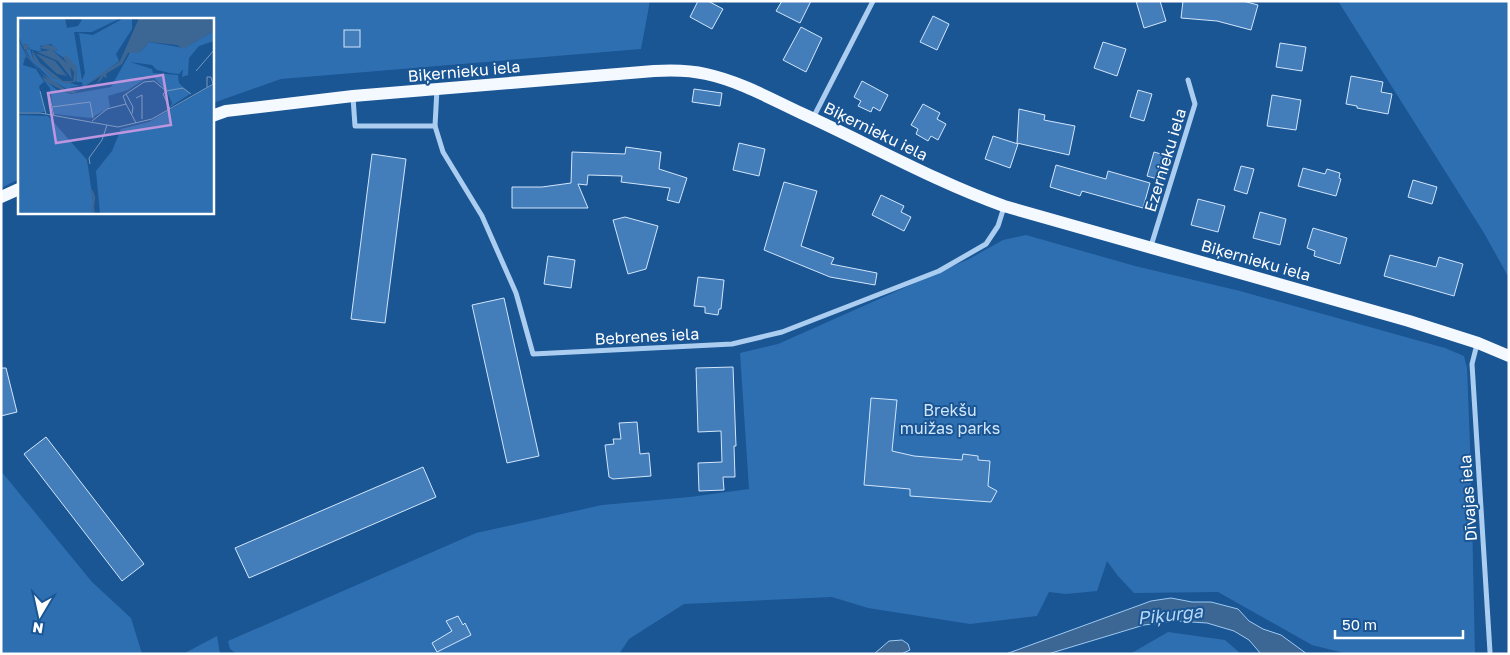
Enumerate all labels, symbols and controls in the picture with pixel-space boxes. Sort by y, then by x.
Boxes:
inset map [18,18,214,214]
street label: Biķernieku iela [407,56,521,86]
street label: Biķernieku iela [821,97,931,165]
street label: Ezernieku iela [1140,106,1190,214]
street label: Biķernieku iela [1199,235,1313,285]
street label: Bebrenes iela [594,323,700,349]
park label: Brekšu muižas parks [900,400,1000,438]
street label: Dīvajas iela [1455,454,1481,542]
north arrow [15,590,65,640]
water label: Piķurga [1136,600,1205,629]
scale bar [1335,608,1462,640]
text: 50 m [1342,615,1377,633]
text: N [31,619,44,638]

